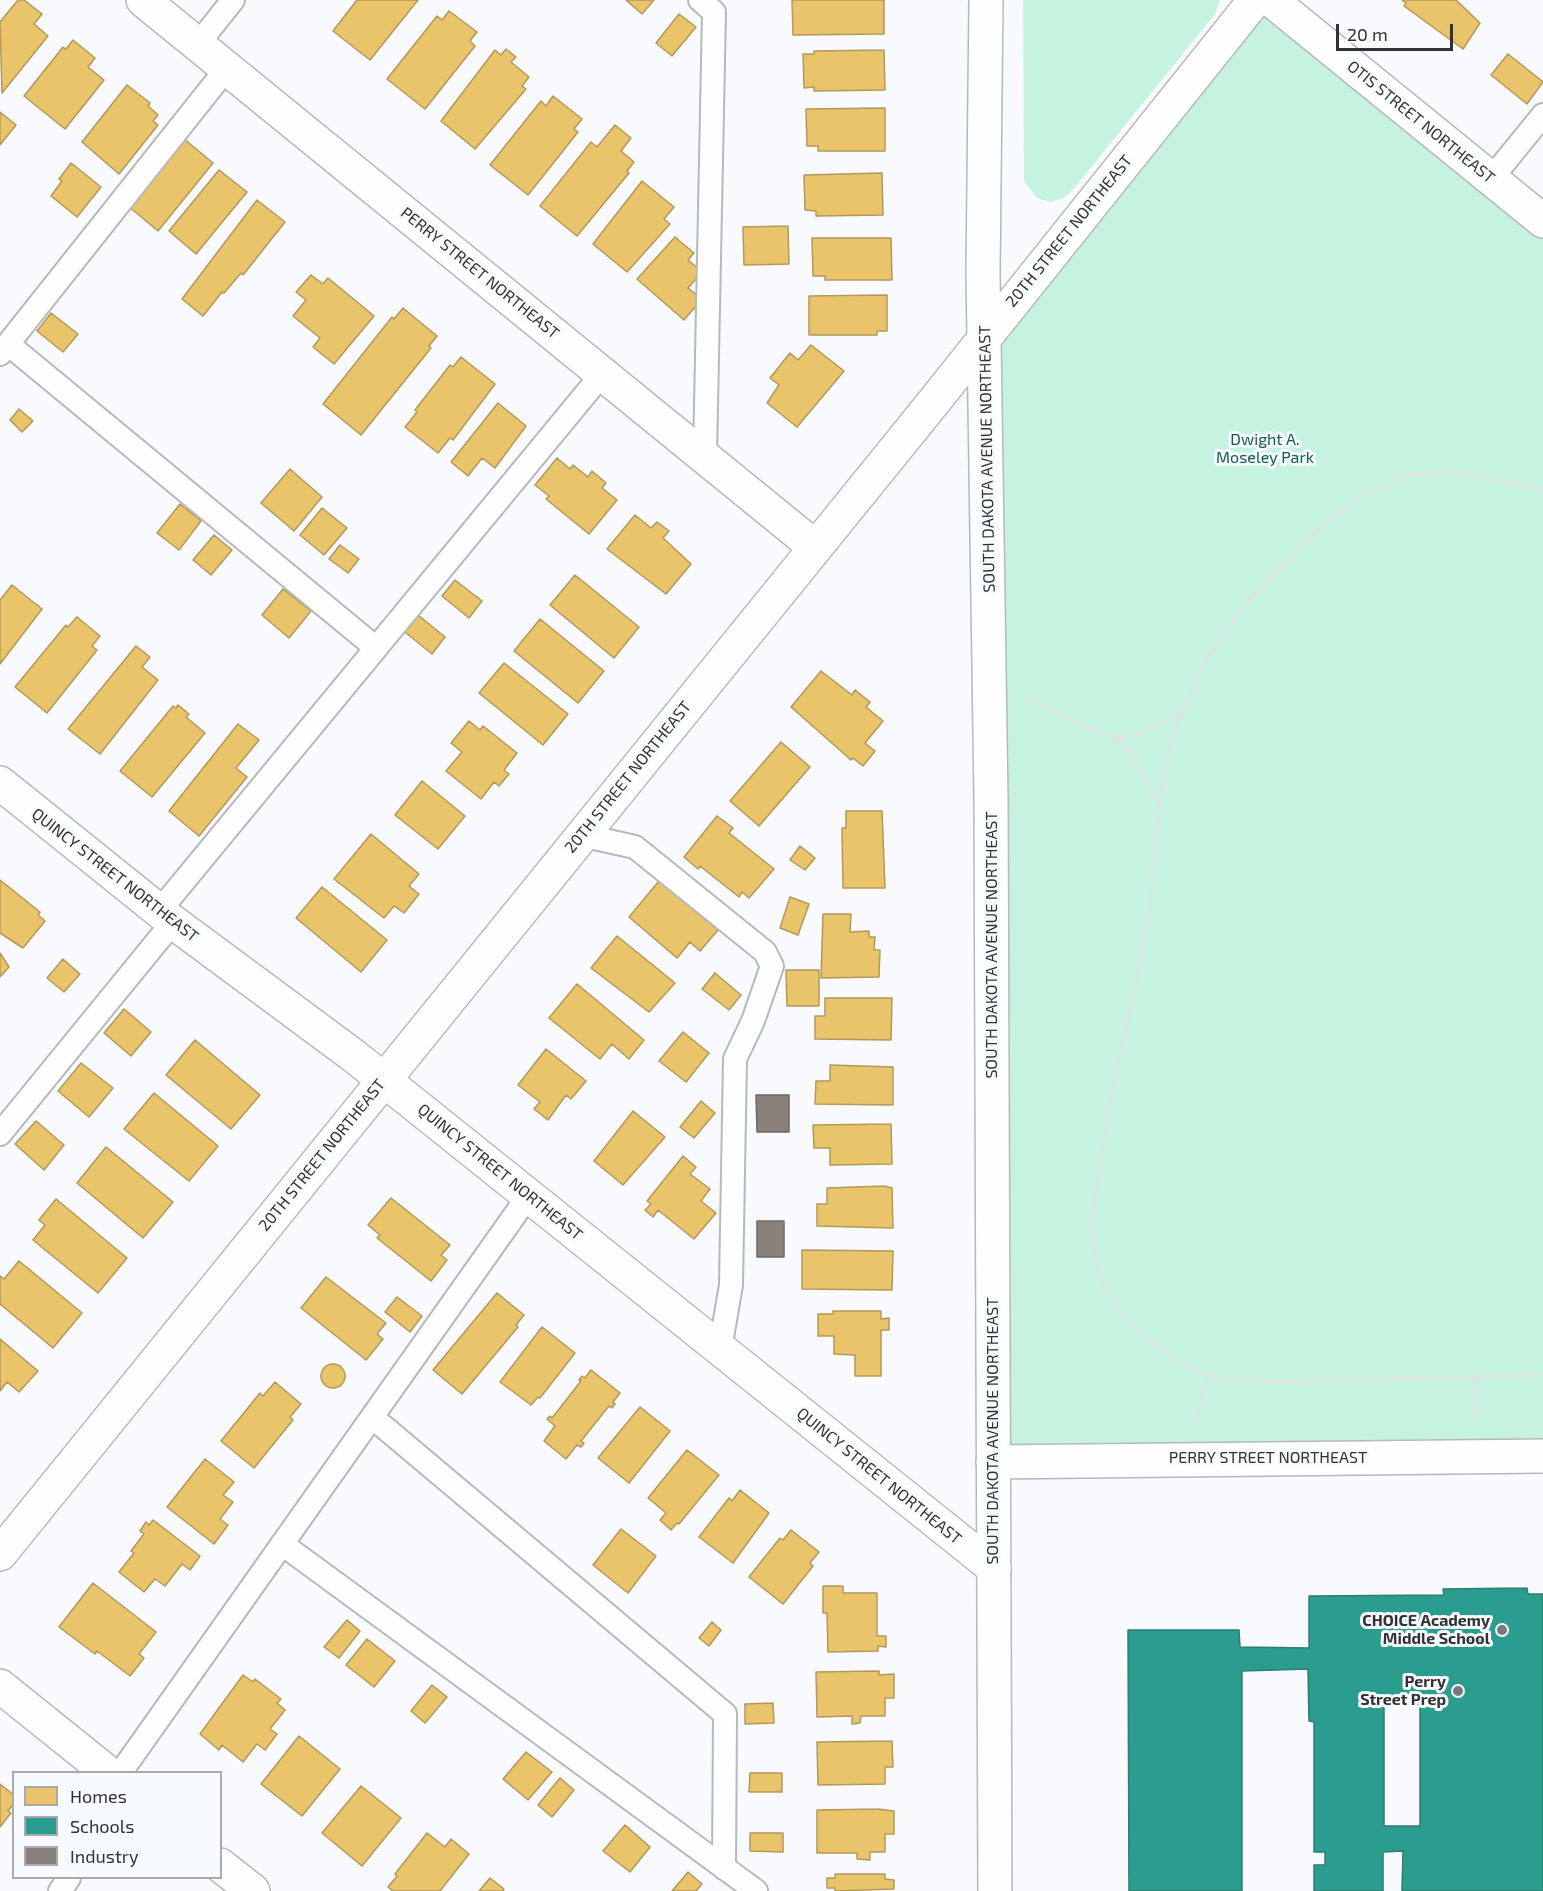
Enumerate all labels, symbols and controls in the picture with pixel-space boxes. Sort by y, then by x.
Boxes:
scale bar [1339,12,1456,50]
text: 20 m [1347,23,1388,45]
street label: OTIS STREET NORTHEAST [1343,57,1499,187]
street label: 20TH STREET NORTHEAST [1002,151,1136,311]
street label: PERRY STREET NORTHEAST [397,203,563,343]
street label: SOUTH DAKOTA AVENUE NORTHEAST [975,325,999,593]
park label: Dwight A. Moseley Park [1216,430,1314,468]
street label: 20TH STREET NORTHEAST [561,697,695,857]
street label: QUINCY STREET NORTHEAST [28,804,202,946]
street label: SOUTH DAKOTA AVENUE NORTHEAST [982,811,1002,1079]
street label: 20TH STREET NORTHEAST [255,1075,389,1235]
street label: QUINCY STREET NORTHEAST [414,1100,586,1244]
street label: SOUTH DAKOTA AVENUE NORTHEAST [983,1297,1003,1565]
street label: QUINCY STREET NORTHEAST [793,1404,965,1548]
street label: PERRY STREET NORTHEAST [1169,1448,1367,1468]
place label: CHOICE Academy Middle School [1362,1611,1490,1649]
marker: CHOICE Academy Middle School [1495,1623,1509,1637]
place label: Perry Street Prep [1360,1672,1446,1710]
marker: Perry Street Prep [1451,1684,1465,1698]
legend [12,1771,222,1879]
text: Homes [70,1785,127,1807]
text: Schools [70,1815,134,1837]
text: Industry [70,1845,139,1867]

